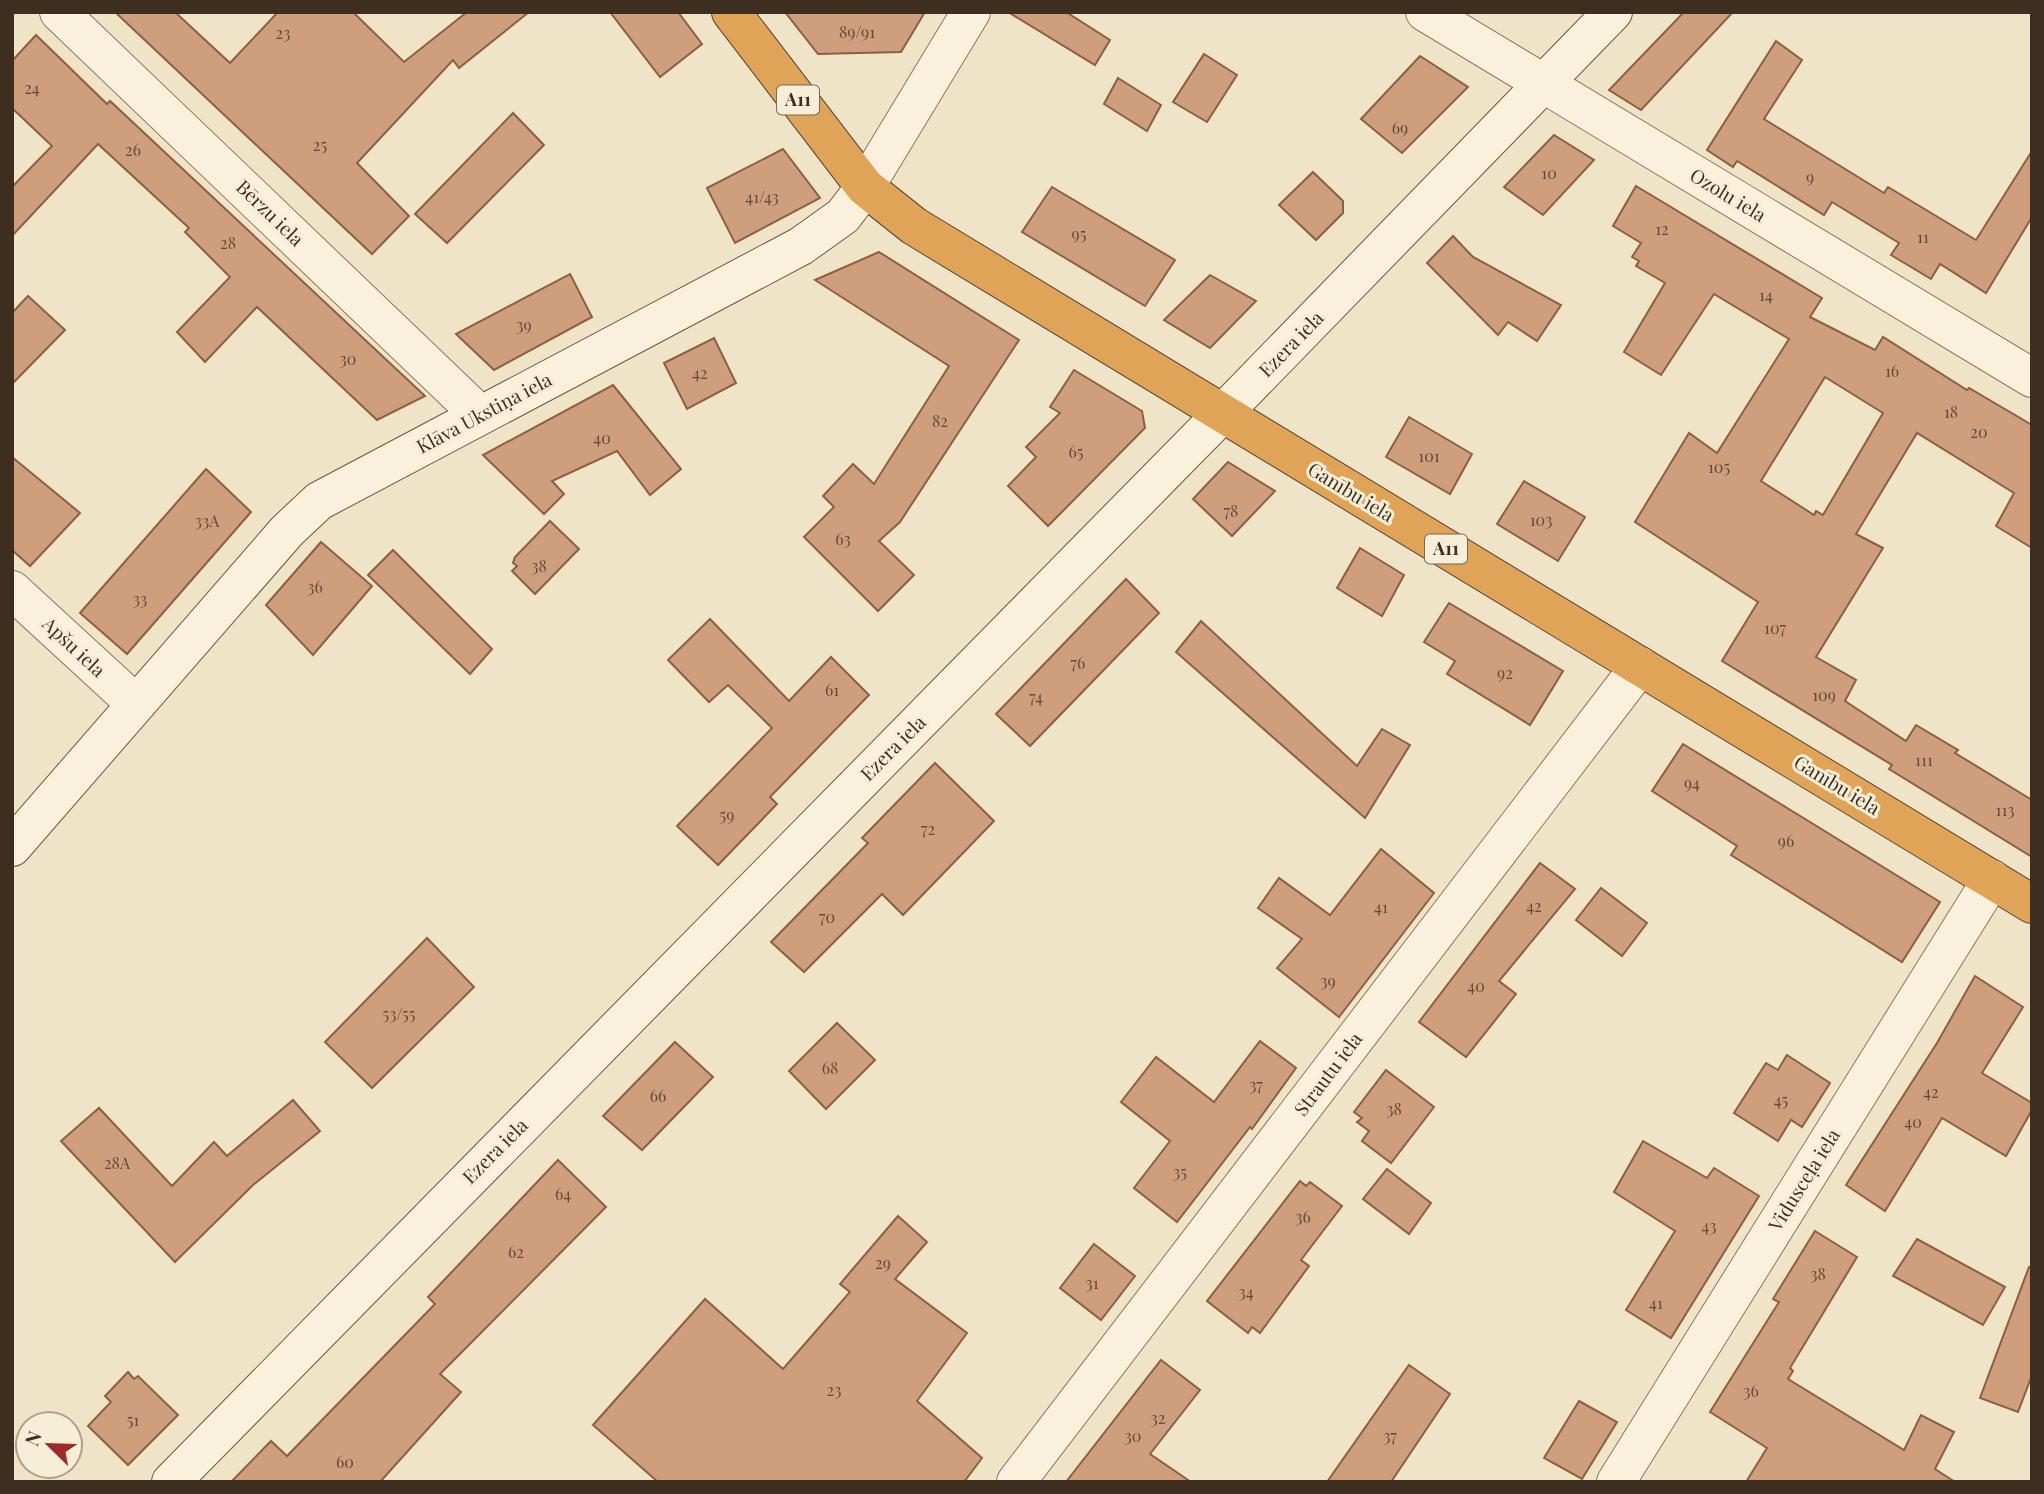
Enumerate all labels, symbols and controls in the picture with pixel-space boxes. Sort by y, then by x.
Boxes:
house number: 89/91 [839,21,875,42]
house number: 23 [276,22,290,43]
house number: 24 [24,77,40,98]
road number: A11 [777,86,819,114]
house number: 69 [1392,117,1408,138]
house number: 25 [313,134,327,155]
house number: 26 [125,139,141,160]
street label: Ozolu iela [1686,161,1772,227]
house number: 10 [1541,162,1557,183]
house number: 9 [1806,166,1814,187]
street label: Bērzu iela [231,173,311,251]
house number: 41/43 [745,186,779,207]
house number: 12 [1655,218,1669,239]
house number: 95 [1072,223,1086,244]
house number: 11 [1917,226,1929,247]
house number: 28 [220,232,236,253]
house number: 14 [1759,284,1773,305]
street label: Ezera iela [1252,304,1329,382]
house number: 39 [516,314,532,335]
house number: 30 [340,348,356,369]
house number: 16 [1885,360,1899,381]
house number: 42 [692,362,708,383]
street label: Klāva Ukstiņa iela [411,365,556,459]
house number: 18 [1944,401,1958,422]
house number: 82 [932,410,948,431]
house number: 20 [1970,421,1988,442]
house number: 40 [593,427,611,448]
house number: 65 [1069,441,1083,462]
house number: 101 [1418,445,1440,466]
street label: Ganību iela [1304,455,1400,527]
house number: 105 [1708,456,1730,477]
house number: 78 [1224,500,1238,521]
house number: 103 [1530,509,1552,530]
house number: 33A [195,510,220,531]
house number: 63 [835,528,851,549]
road number: A11 [1425,534,1467,564]
house number: 38 [531,555,547,576]
house number: 36 [307,576,323,597]
house number: 33 [133,588,147,609]
street label: Apšu iela [37,610,112,683]
house number: 107 [1764,617,1787,638]
house number: 76 [1071,652,1085,673]
house number: 92 [1497,662,1513,683]
house number: 61 [825,679,839,700]
house number: 109 [1812,684,1836,705]
house number: 74 [1029,686,1043,707]
street label: Ezera iela [854,708,931,786]
street label: Ganību iela [1790,748,1886,820]
house number: 111 [1915,749,1933,770]
house number: 94 [1684,772,1700,793]
house number: 113 [1996,799,2014,820]
house number: 59 [720,804,734,825]
house number: 72 [921,818,935,839]
house number: 96 [1778,830,1794,851]
house number: 42 [1526,895,1542,916]
house number: 41 [1374,896,1388,917]
house number: 70 [819,906,835,927]
house number: 39 [1320,970,1336,991]
house number: 40 [1467,975,1485,996]
house number: 53/55 [383,1003,415,1024]
street label: Strautu iela [1287,1026,1368,1121]
house number: 68 [822,1057,838,1078]
house number: 37 [1249,1074,1263,1095]
house number: 42 [1923,1081,1939,1102]
house number: 66 [650,1085,666,1106]
house number: 45 [1774,1089,1788,1110]
house number: 38 [1386,1098,1402,1119]
street label: Ezera iela [456,1111,533,1189]
house number: 40 [1904,1111,1922,1132]
street label: Vidusceļa iela [1761,1123,1845,1236]
house number: 28A [104,1152,131,1173]
house number: 35 [1173,1161,1187,1182]
house number: 64 [555,1183,571,1204]
house number: 36 [1295,1206,1311,1227]
house number: 43 [1702,1215,1716,1236]
house number: 62 [508,1241,524,1262]
house number: 29 [875,1252,891,1273]
house number: 38 [1810,1263,1826,1284]
house number: 31 [1085,1272,1099,1293]
house number: 34 [1238,1281,1254,1302]
house number: 41 [1649,1292,1663,1313]
house number: 23 [827,1379,841,1400]
house number: 36 [1743,1380,1759,1401]
house number: 32 [1151,1407,1165,1428]
house number: 51 [127,1409,139,1430]
north arrow [14,1410,84,1480]
house number: 30 [1125,1425,1141,1446]
house number: 37 [1383,1425,1397,1446]
text: N [18,1426,47,1449]
house number: 60 [336,1451,354,1472]

